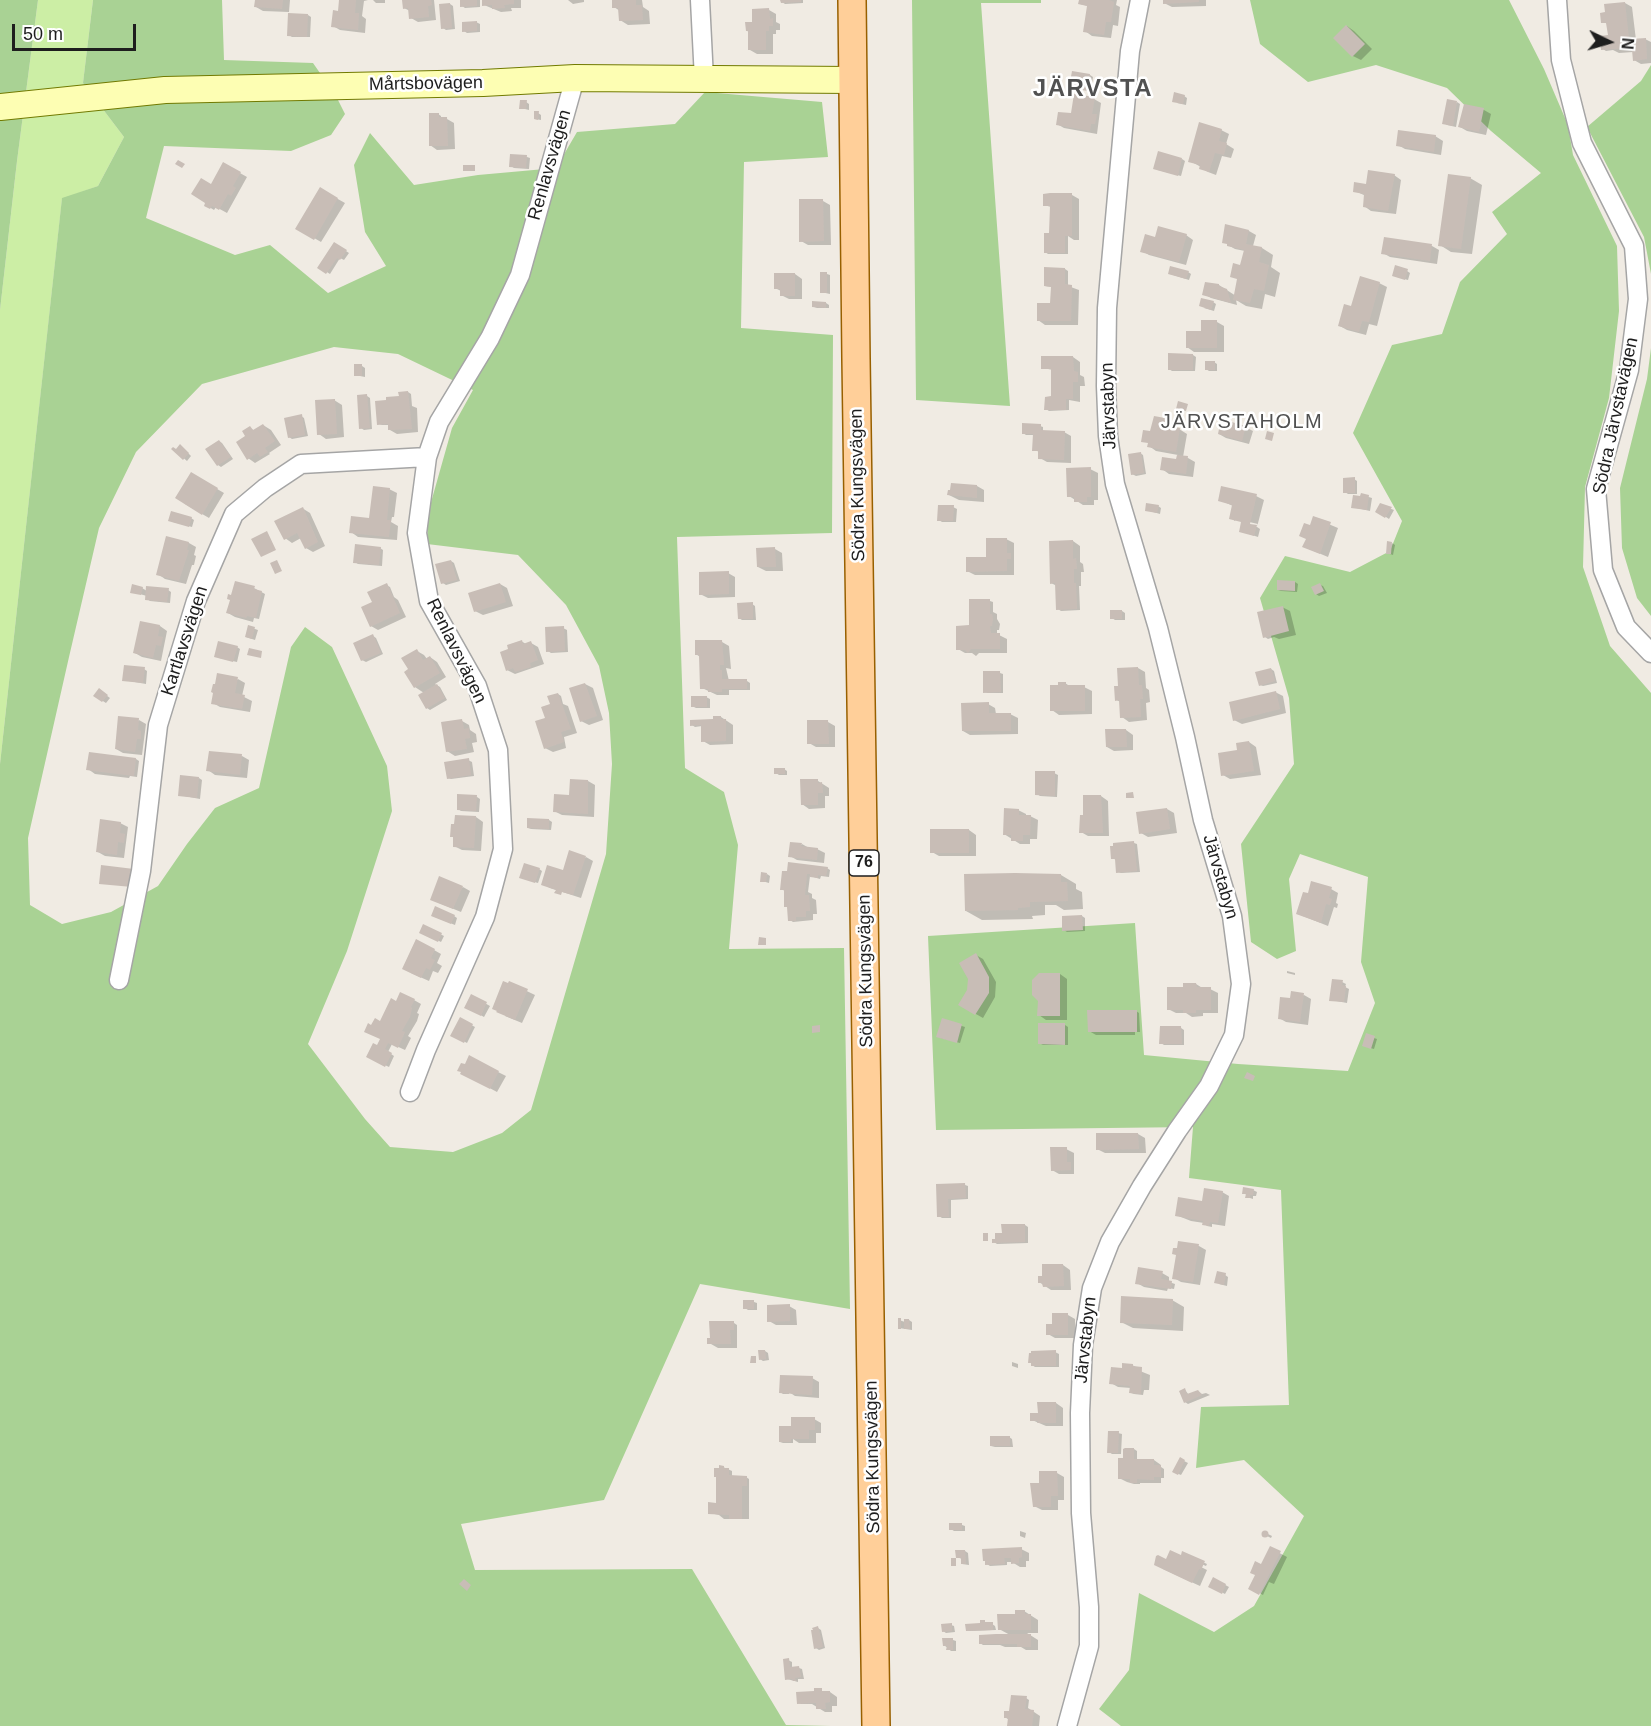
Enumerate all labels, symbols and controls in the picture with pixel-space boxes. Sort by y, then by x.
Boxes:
scale bar [15,12,140,50]
north arrow [1579,12,1639,72]
text: 50 m [23,24,63,44]
text: N [1618,37,1636,50]
street label: Mårtsbovägen [369,72,483,96]
district label: JÄRVSTA [1033,75,1153,103]
street label: Renlavsvägen [524,107,576,223]
street label: Södra Järvstavägen [1589,335,1643,497]
street label: Järvstabyn [1097,362,1121,450]
street label: Södra Kungsvägen [846,408,870,562]
district label: JÄRVSTAHOLM [1161,410,1323,434]
street label: Kartlavsvägen [157,583,213,699]
street label: Renlavsvägen [421,595,491,707]
street label: Järvstabyn [1198,832,1242,922]
road number: 76 [849,850,879,876]
street label: Södra Kungsvägen [854,894,878,1048]
street label: Järvstabyn [1071,1296,1101,1384]
street label: Södra Kungsvägen [861,1380,885,1534]

